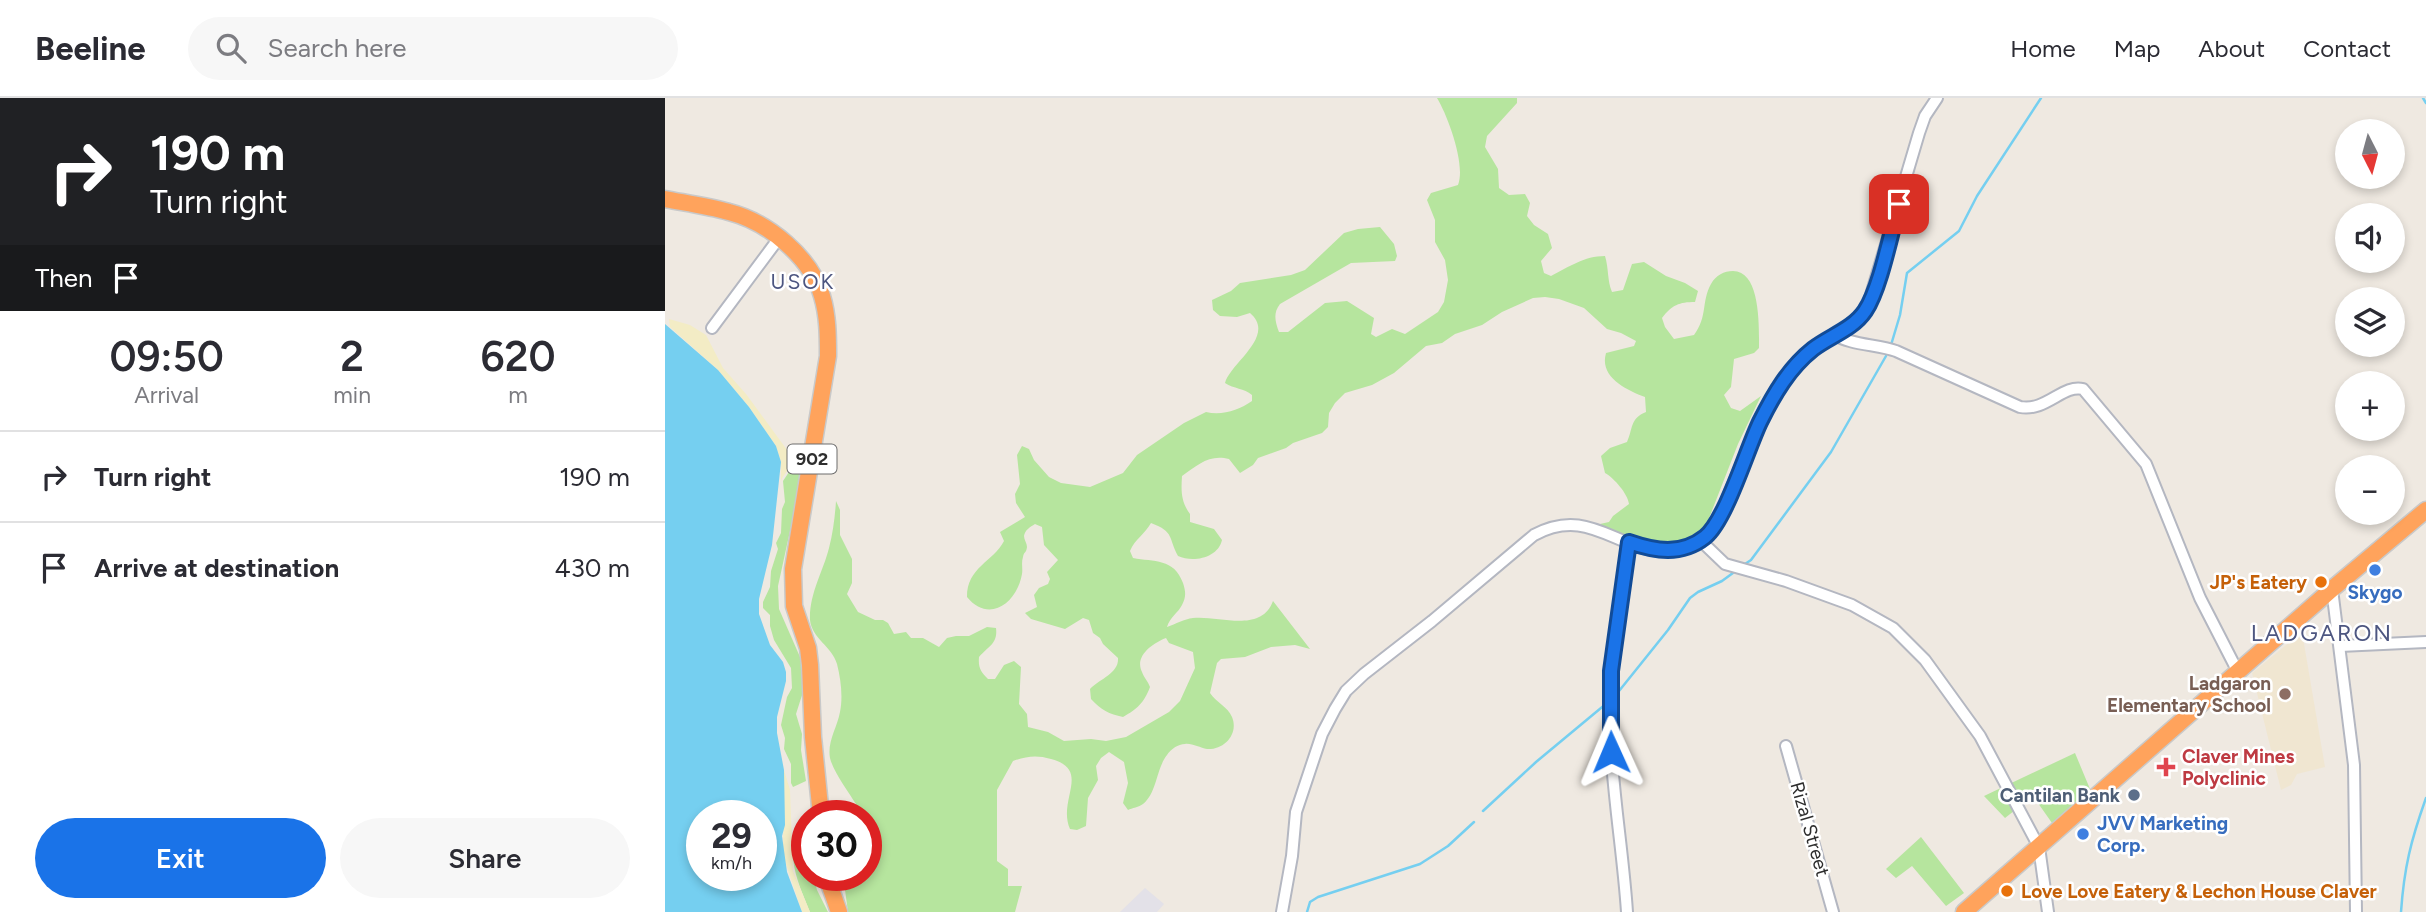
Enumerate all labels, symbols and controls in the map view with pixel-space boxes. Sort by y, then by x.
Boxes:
search box [188,17,678,80]
text: Beeline [35,29,146,68]
icon: search [212,29,250,67]
text: Search here [268,32,406,64]
text: Home [2010,34,2076,63]
text: Map [2114,34,2160,63]
text: About [2198,34,2265,63]
text: Contact [2303,34,2391,63]
north arrow [2335,119,2405,189]
map controls [2335,119,2405,525]
text: 190 m [150,123,285,182]
icon: right [35,126,126,217]
pin [1869,174,1929,234]
text: Turn right [150,183,288,221]
icon: arrive [1880,185,1918,223]
button: sound [2335,203,2405,273]
icon: arrive [107,259,145,297]
text: Then [35,262,93,294]
district label: USOK [771,269,835,294]
button: layers [2335,287,2405,357]
text: 09:50 [109,331,224,382]
text: 2 [340,331,364,382]
text: 620 [480,331,556,382]
button: + [2335,371,2405,441]
text: Arrival [134,381,199,409]
text: min [333,381,371,409]
text: m [508,381,528,409]
road number: 902 [787,444,837,474]
button: − [2335,455,2405,525]
icon: right [35,458,73,496]
text: Turn right [94,461,211,493]
text: 190 m [559,461,630,493]
icon: arrive [35,549,73,587]
text: Arrive at destination [94,552,339,584]
text: 430 m [554,552,630,584]
marker: Skygo [2367,562,2383,578]
place label: JP's Eatery [2210,571,2307,594]
marker: JP's Eatery [2313,574,2329,590]
place label: Skygo [2348,581,2402,604]
district label: LADGARON [2251,619,2393,647]
place label: Ladgaron Elementary School [2107,672,2271,717]
marker: Ladgaron Elementary School [2277,686,2293,702]
position arrow [1574,715,1648,789]
place label: Claver Mines Polyclinic [2182,745,2294,790]
marker: Claver Mines Polyclinic [2156,757,2176,777]
street label: Rizal Street [1786,779,1834,879]
place label: Cantilan Bank [2000,784,2121,807]
marker: Cantilan Bank [2126,787,2142,803]
speed limit sign: 30 [791,800,882,891]
place label: JVV Marketing Corp. [2097,812,2228,857]
text: 29 [711,815,752,857]
button: Exit [35,818,326,898]
button: Share [340,818,630,898]
marker: JVV Marketing Corp. [2075,826,2091,842]
text: km/h [711,852,752,874]
place label: Love Love Eatery & Lechon House Claver [2021,880,2377,903]
marker: Love Love Eatery & Lechon House Claver [1999,883,2015,899]

